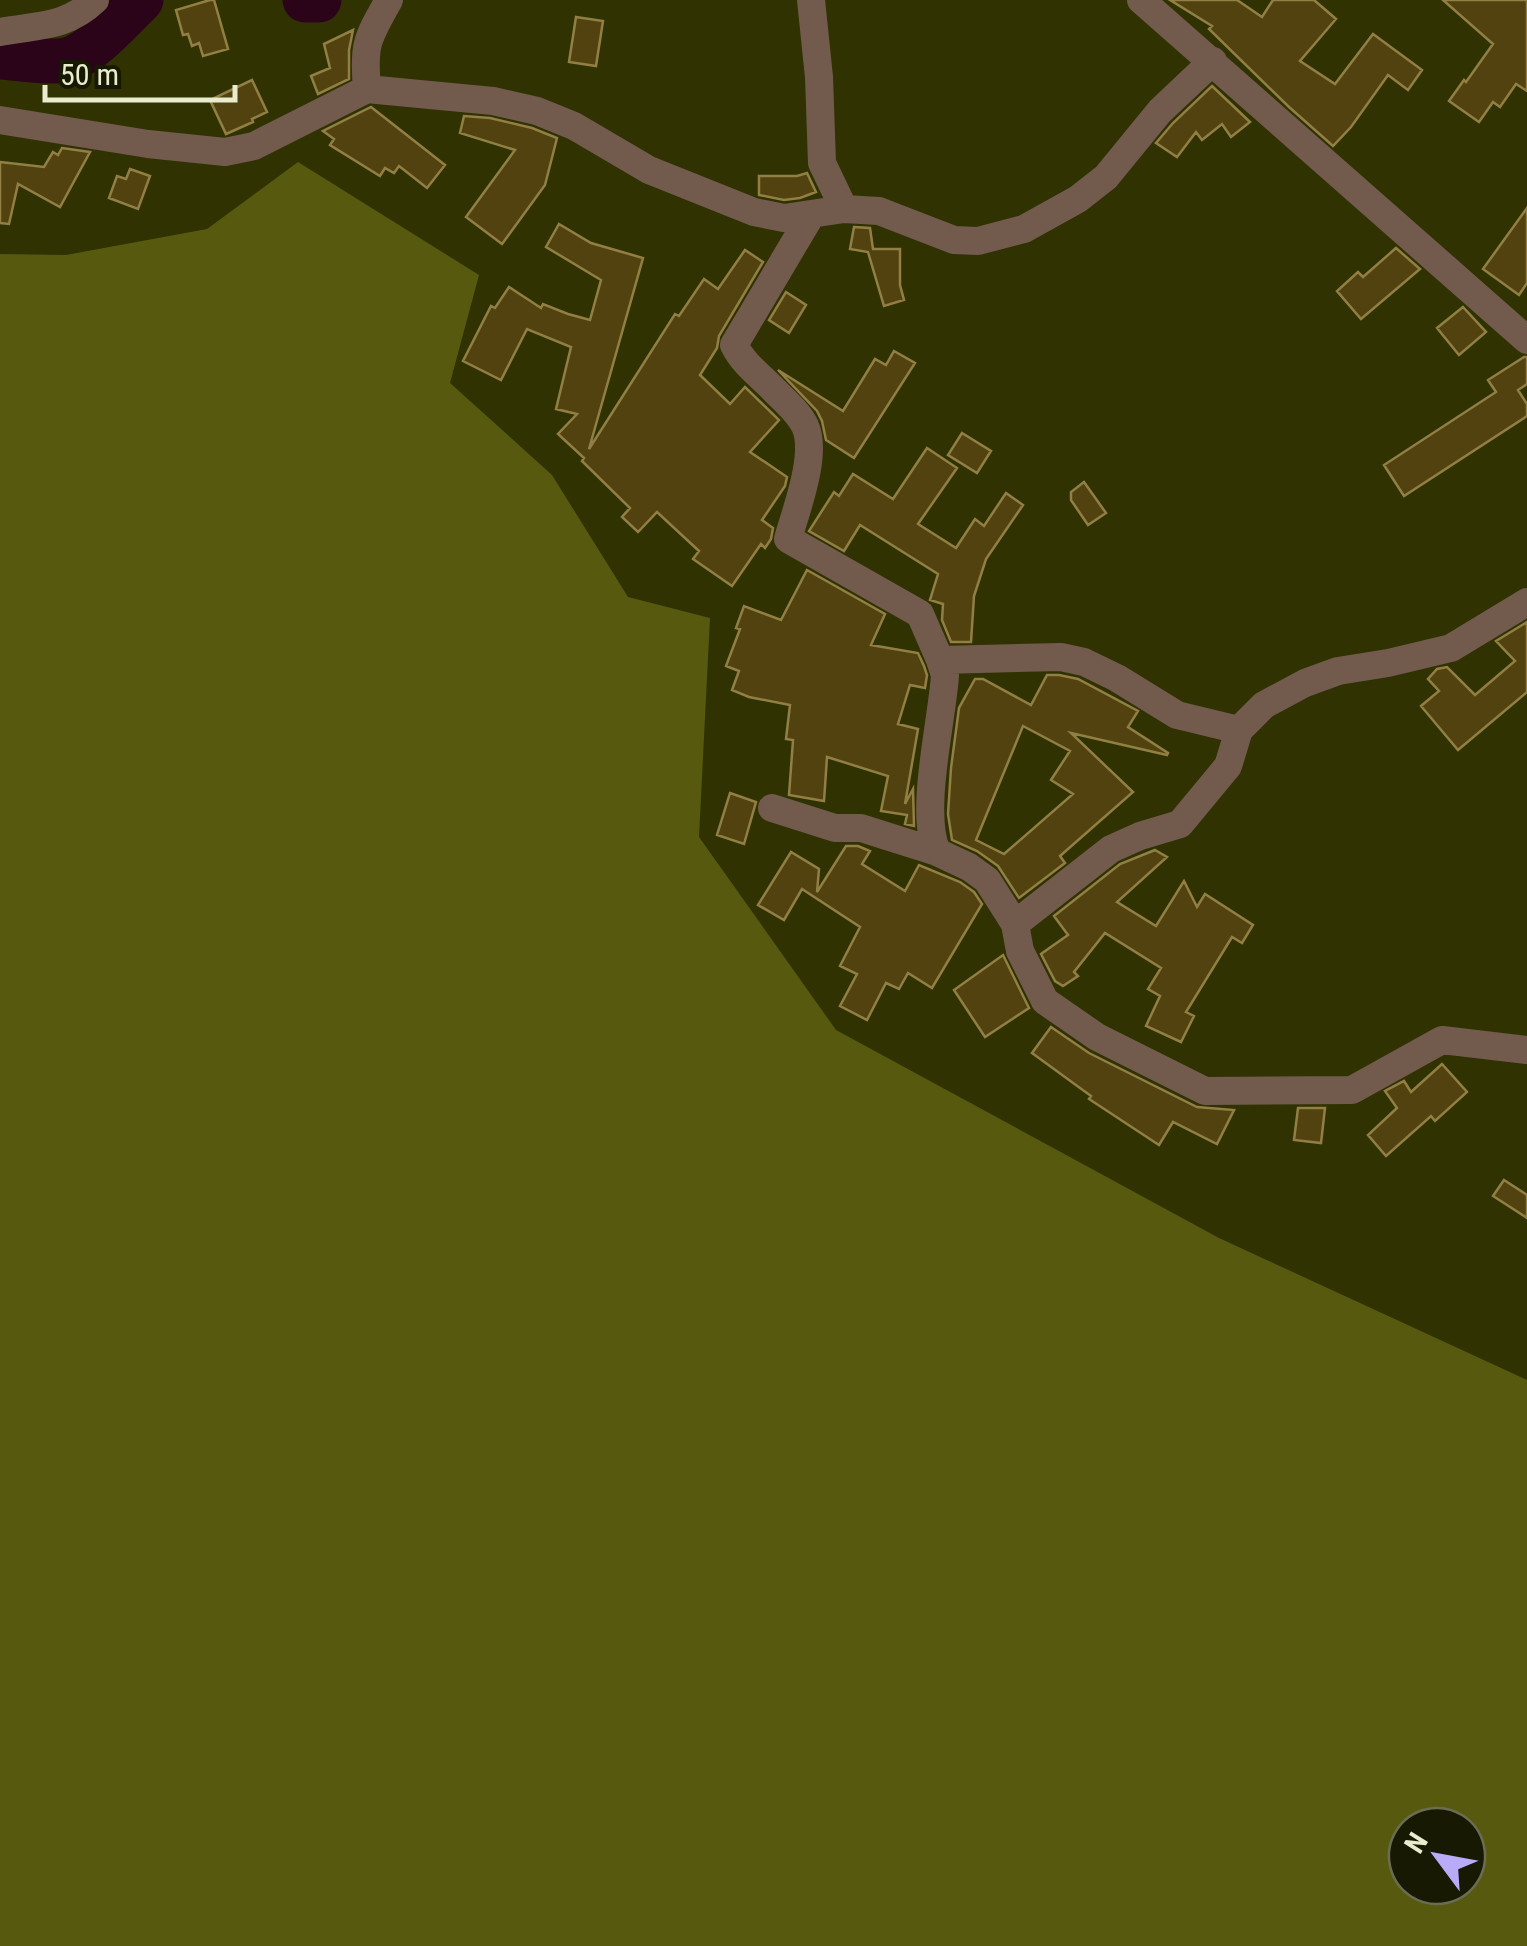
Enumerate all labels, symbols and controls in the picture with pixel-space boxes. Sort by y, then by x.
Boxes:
scale bar [45,40,235,102]
text: 50 m [60,57,119,92]
north arrow [1387,1806,1487,1906]
text: N [1398,1827,1435,1859]

